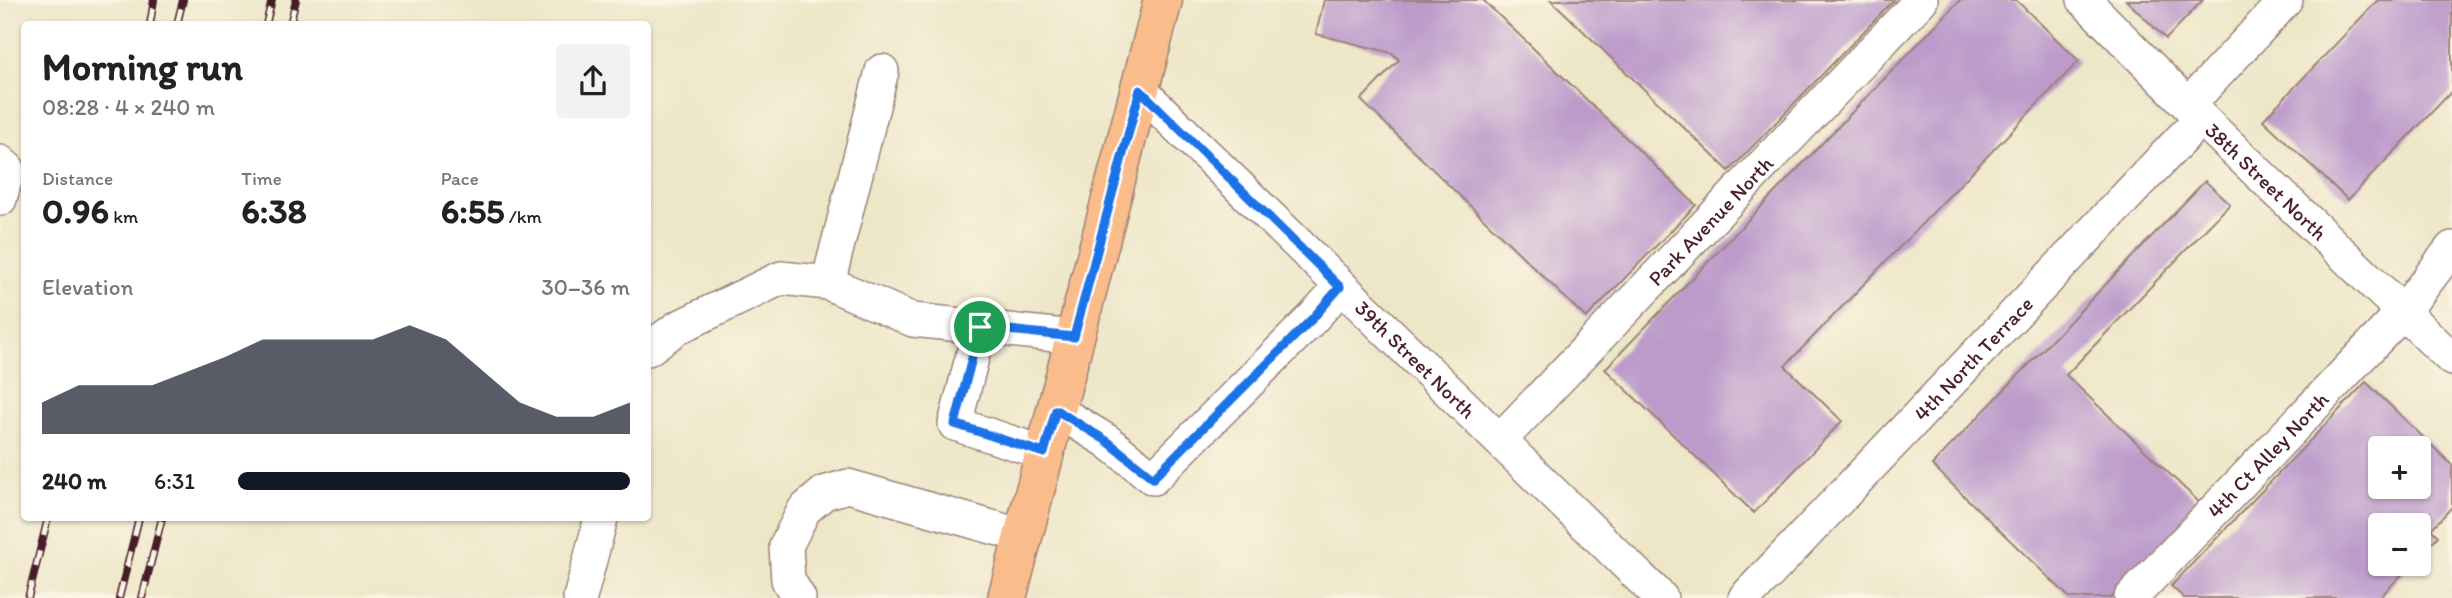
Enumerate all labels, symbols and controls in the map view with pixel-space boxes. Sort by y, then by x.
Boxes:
text: Morning run [42,44,243,90]
button: share [556,44,630,118]
text: 08:28 · 4 × 240 m [42,93,215,121]
street label: 38th Street North [2201,117,2333,245]
street label: Park Avenue North [1643,150,1778,290]
text: Distance [42,167,113,190]
text: Time [241,167,282,190]
text: Pace [441,167,479,190]
text: 0.96 [42,190,109,232]
text: 6:38 [241,190,307,232]
text: 6:55 [441,190,505,232]
text: km [109,205,138,228]
text: /km [505,205,542,228]
text: Elevation [42,273,133,301]
text: 30–36 m [541,273,630,301]
street label: 4th North Terrace [1908,291,2038,425]
street label: 39th Street North [1350,295,1481,423]
pin [950,297,1010,357]
icon: arrive [961,308,999,346]
street label: 4th Ct Alley North [2202,386,2333,523]
map controls [2368,436,2431,576]
button: + [2368,436,2431,499]
text: 240 m [42,467,107,495]
text: 6:31 [154,467,195,495]
button: − [2368,513,2431,576]

